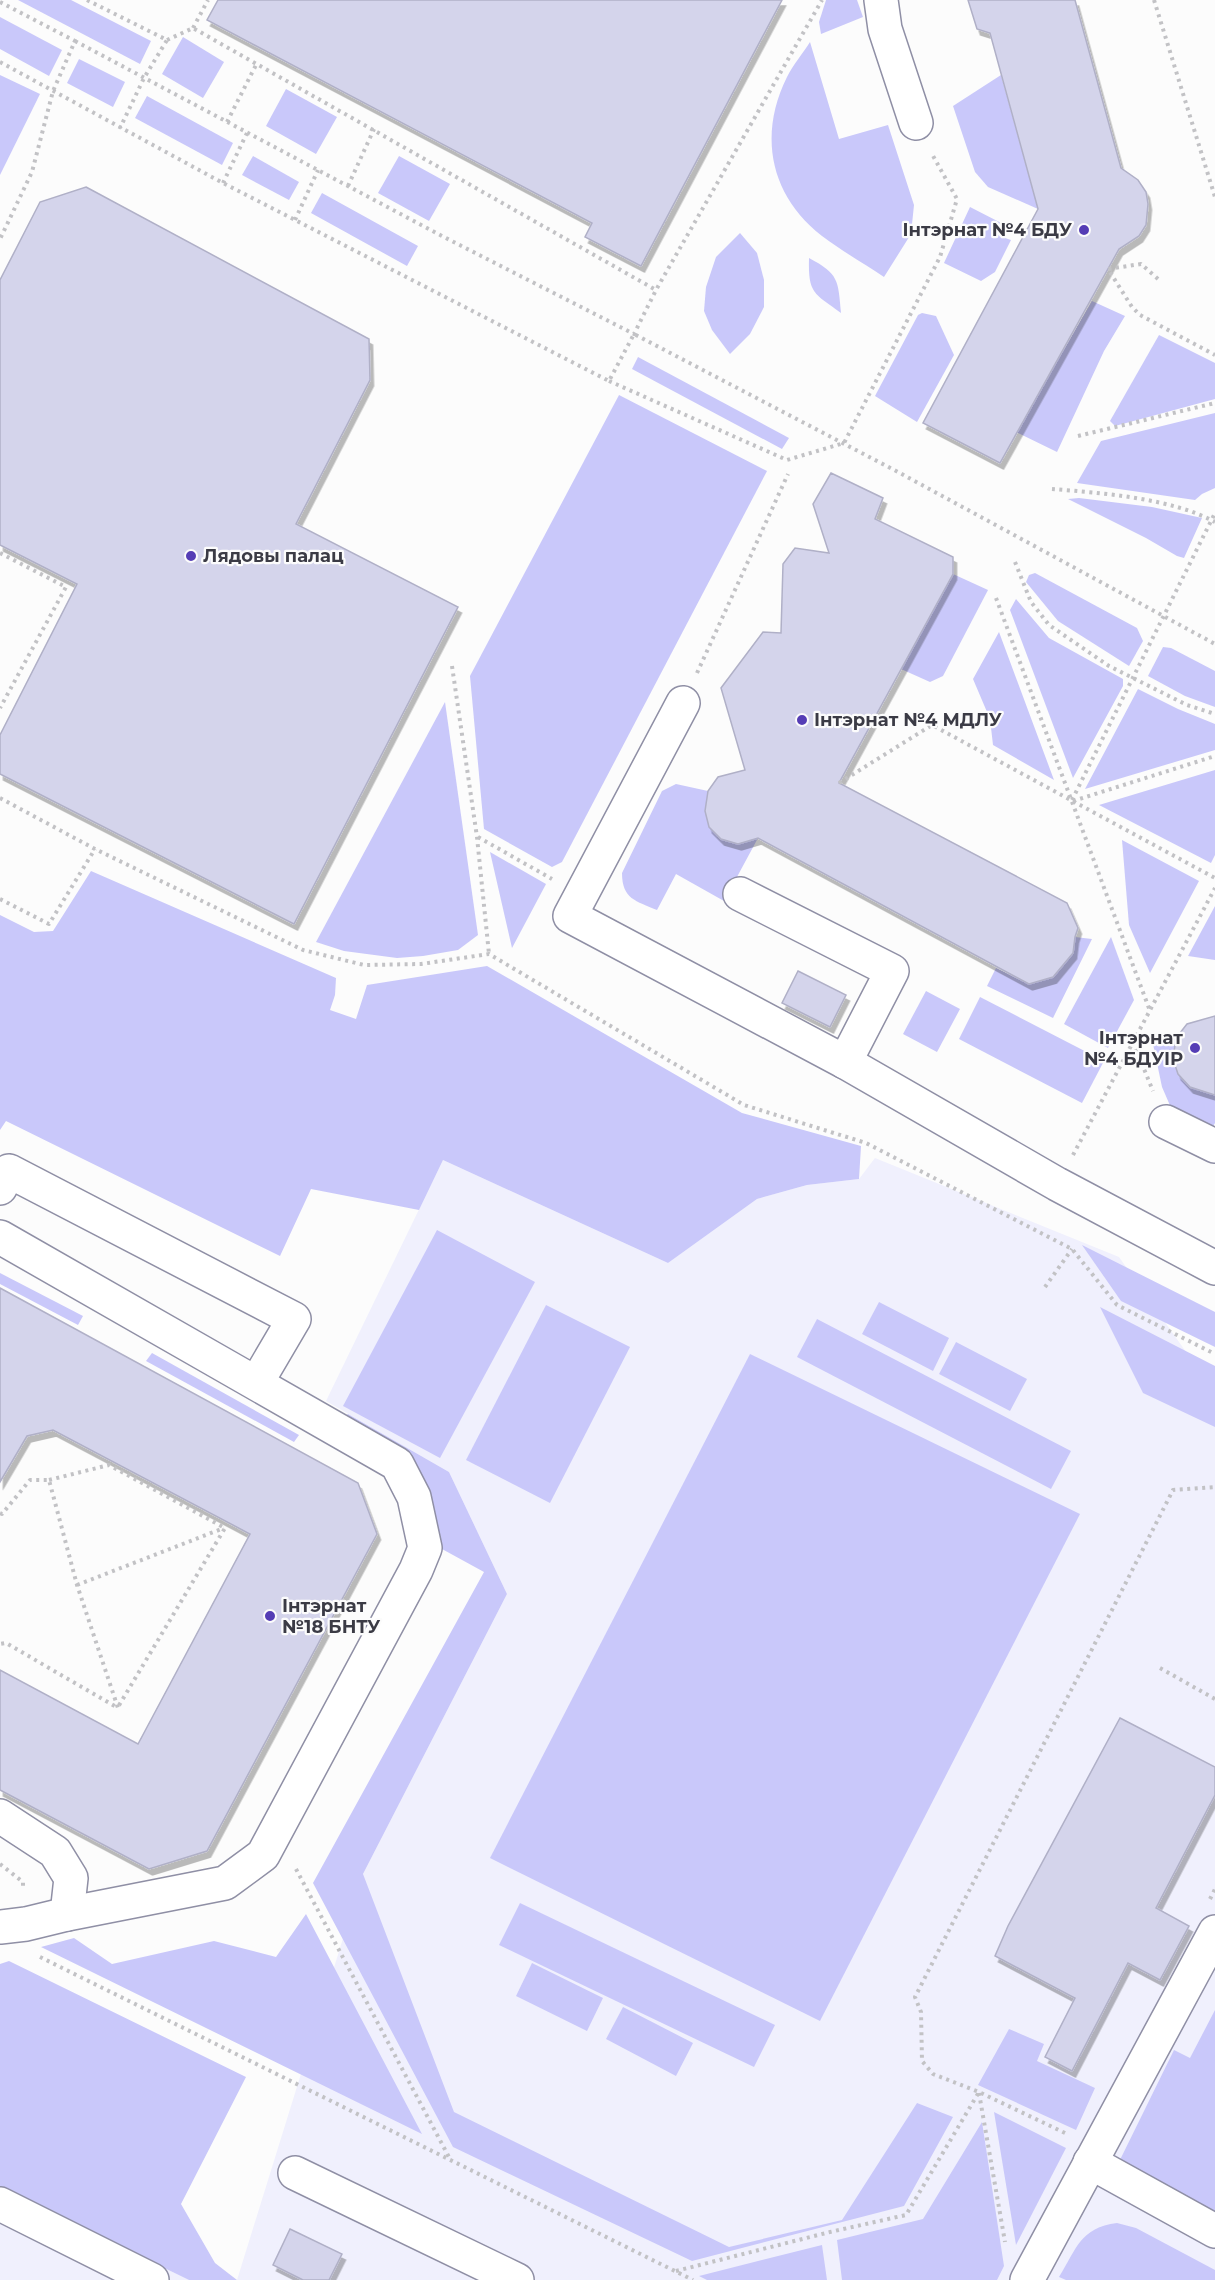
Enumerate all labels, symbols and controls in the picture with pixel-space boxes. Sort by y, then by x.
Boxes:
place label: Інтэрнат №4 БДУ [902,219,1072,241]
marker: Інтэрнат №4 БДУ [1077,223,1091,237]
place label: Лядовы палац [203,545,344,567]
marker: Лядовы палац [184,549,198,563]
place label: Інтэрнат №4 МДЛУ [814,709,1002,731]
marker: Інтэрнат №4 МДЛУ [795,713,809,727]
place label: Інтэрнат №4 БДУІР [1084,1027,1183,1070]
marker: Інтэрнат №4 БДУІР [1188,1041,1202,1055]
place label: Інтэрнат №18 БНТУ [282,1595,380,1638]
marker: Інтэрнат №18 БНТУ [263,1609,277,1623]

